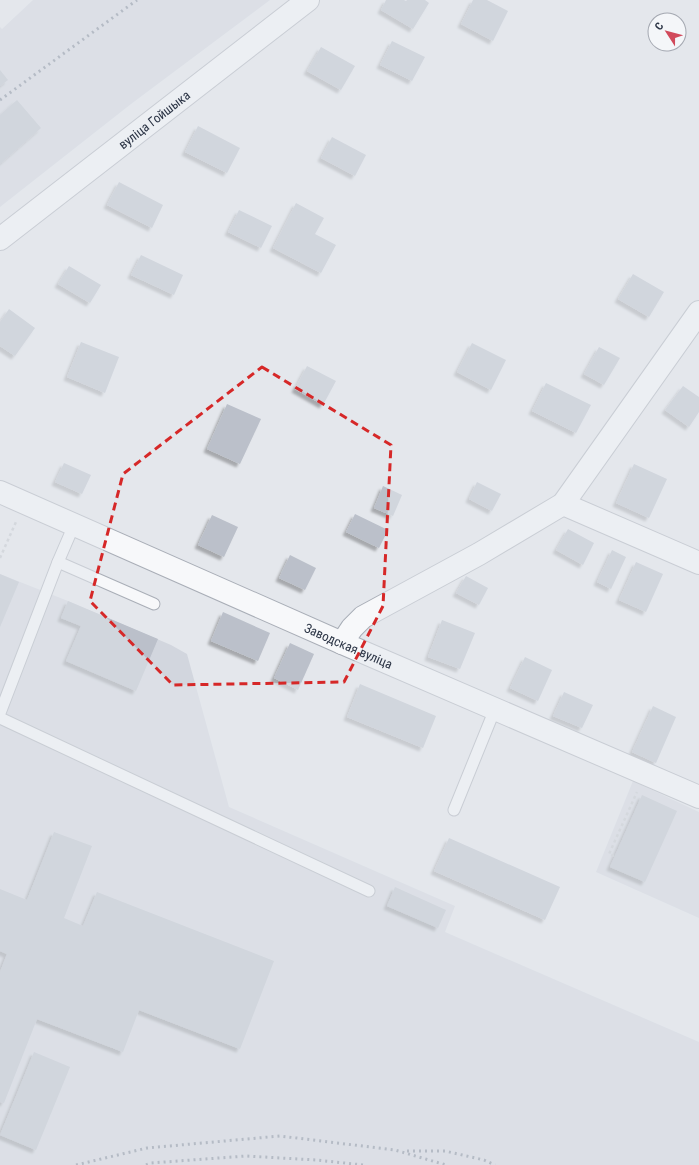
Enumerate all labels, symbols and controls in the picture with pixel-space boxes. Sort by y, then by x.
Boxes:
north arrow [647,12,687,52]
text: С [652,20,666,33]
street label: вуліца Гойшыка [115,87,193,152]
street label: Заводская вуліца [302,620,395,671]

